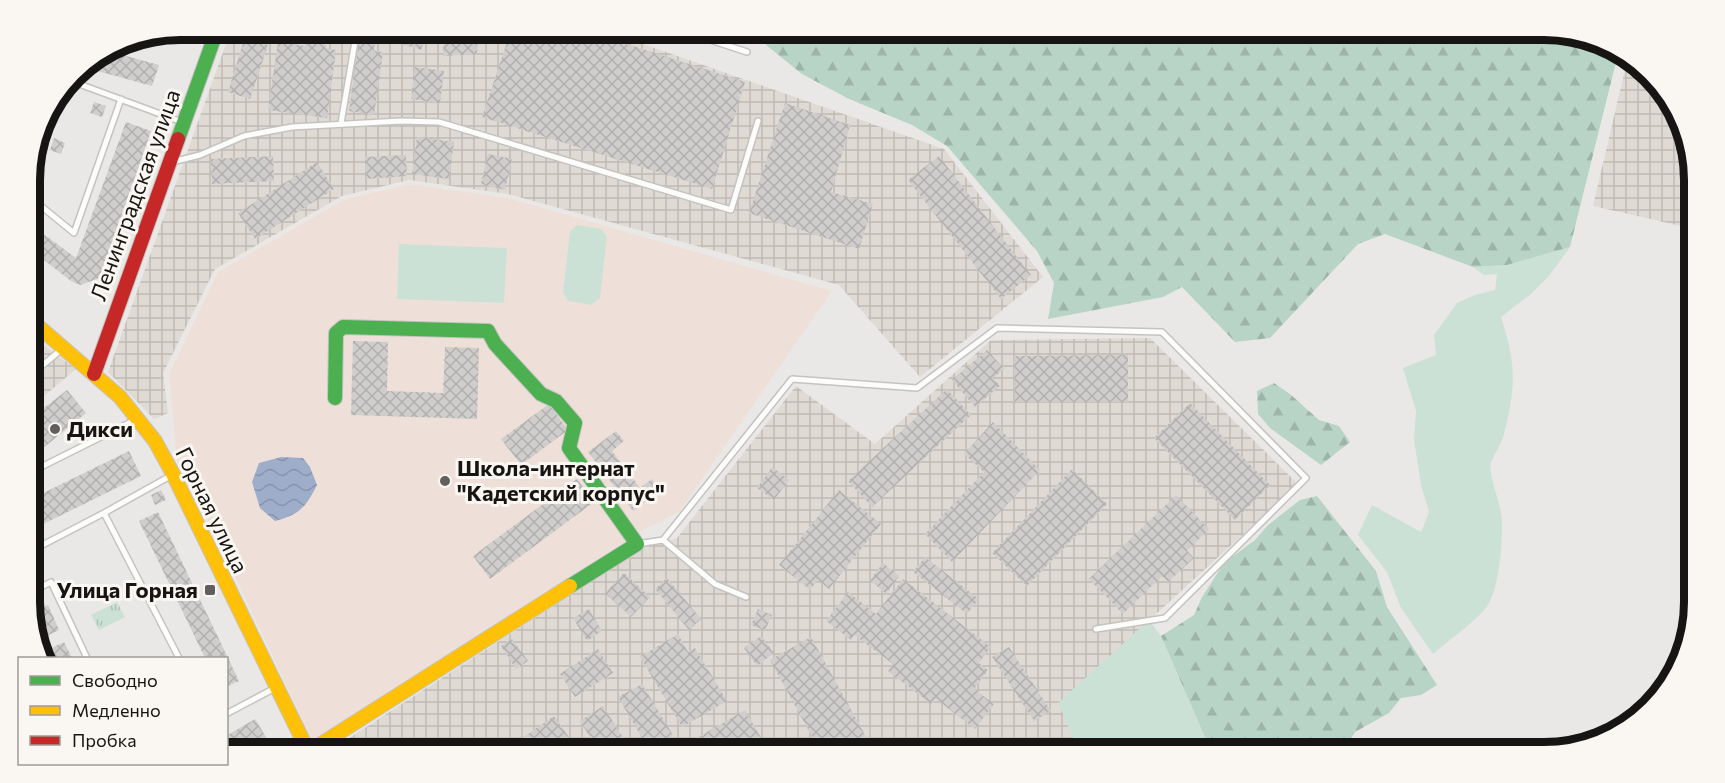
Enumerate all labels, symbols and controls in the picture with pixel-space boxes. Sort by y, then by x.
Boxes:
street label: Ленинградская улица [84,86,185,304]
place label: Дикси [67,415,133,442]
marker: Дикси [48,422,62,436]
street label: Горная улица [170,442,255,577]
place label: Школа-интернат "Кадетский корпус" [457,454,665,506]
marker: Школа-интернат "Кадетский корпус" [438,474,452,488]
place label: Улица Горная [57,576,198,603]
marker: Улица Горная [203,583,217,597]
legend [18,657,228,765]
text: Свободно [72,669,158,691]
text: Медленно [72,699,161,721]
text: Пробка [72,729,137,751]

